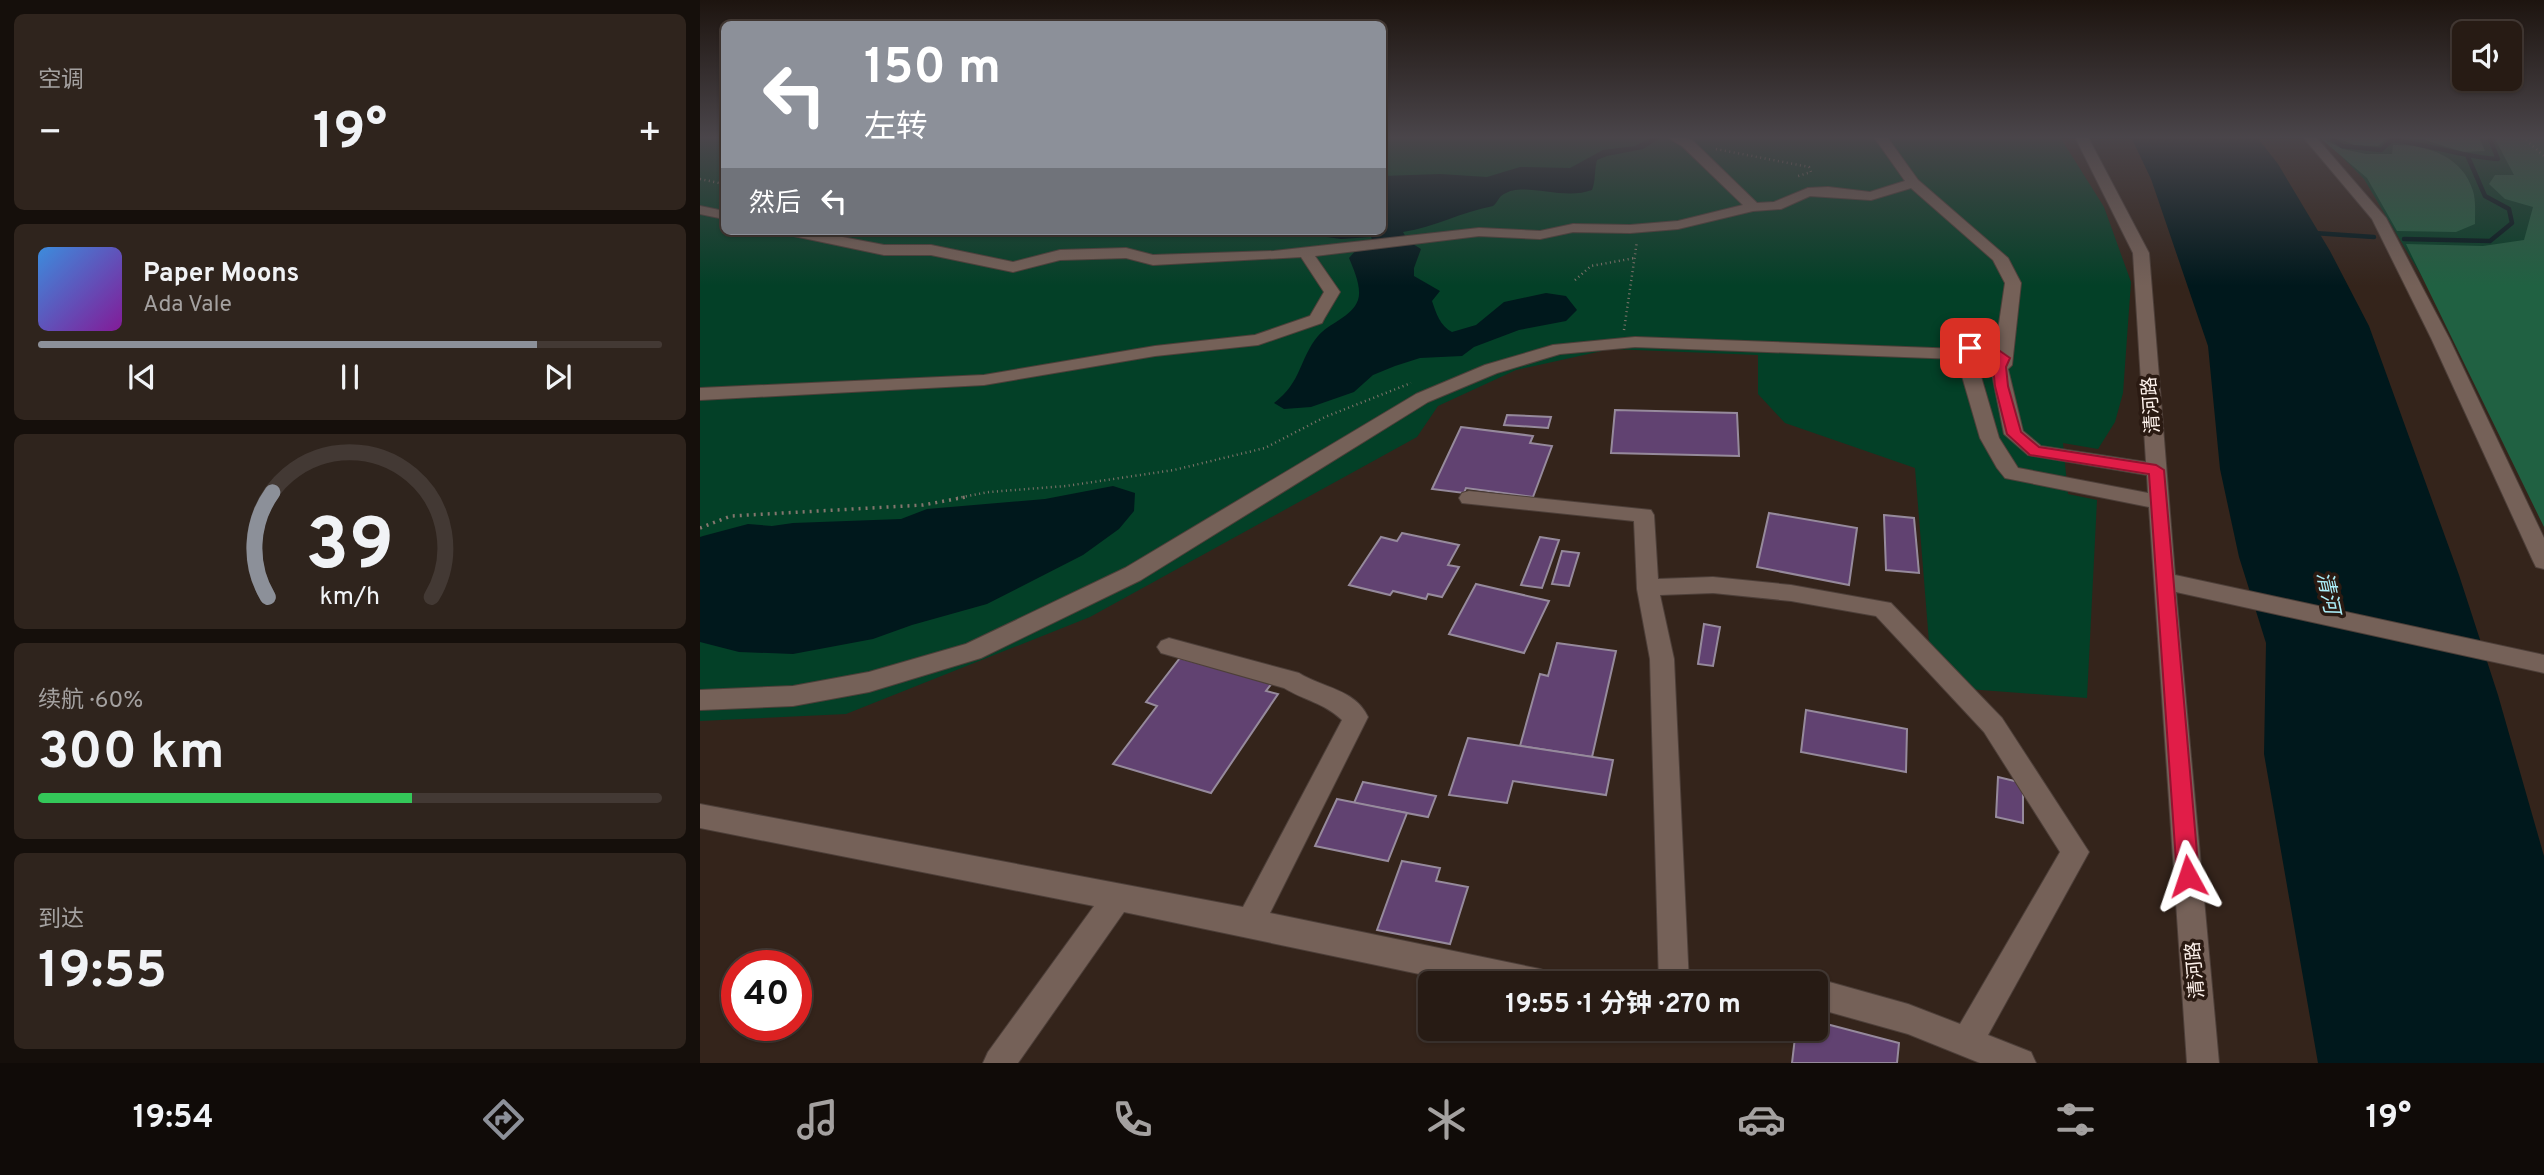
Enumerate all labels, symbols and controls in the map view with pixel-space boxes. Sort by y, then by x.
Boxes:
map controls [2452,21,2522,91]
button: sound [2452,21,2522,91]
text: 150 m [864,39,1001,101]
icon: left [749,49,840,140]
text: 空调 [38,67,84,96]
text: 19° [313,101,387,167]
text: 左转 [864,109,928,149]
text: − [38,110,63,159]
text: + [637,110,662,159]
icon: left [815,182,853,220]
text: 然后 [749,188,801,221]
text: Paper Moons [143,258,299,291]
text: Ada Vale [143,291,232,320]
pin [1940,318,2000,378]
icon: arrive [1951,329,1989,367]
icon: previous [123,358,161,396]
icon: pause [331,358,369,396]
icon: next [539,358,577,396]
street label: 清河路 [2138,376,2166,434]
text: 39 [306,504,394,596]
water label: 清河 [2309,570,2345,620]
text: km/h [320,582,380,614]
text: 续航 · 60% [38,687,143,716]
text: 300 km [38,721,225,787]
position arrow [2151,839,2225,913]
text: 到达 [38,906,84,935]
text: 19:55 [38,940,167,1006]
street label: 清河路 [2182,941,2210,999]
speed limit sign: 40 [721,950,812,1041]
text: 19:55 · 1 分钟 · 270 m [1505,989,1741,1022]
icon: directions [479,1095,528,1144]
icon: music [793,1095,842,1144]
icon: phone [1108,1095,1157,1144]
icon: climate [1422,1095,1471,1144]
icon: car [1737,1095,1786,1144]
icon: filters [2051,1095,2100,1144]
text: 19:54 [133,1099,214,1139]
text: 19° [2365,1099,2411,1139]

